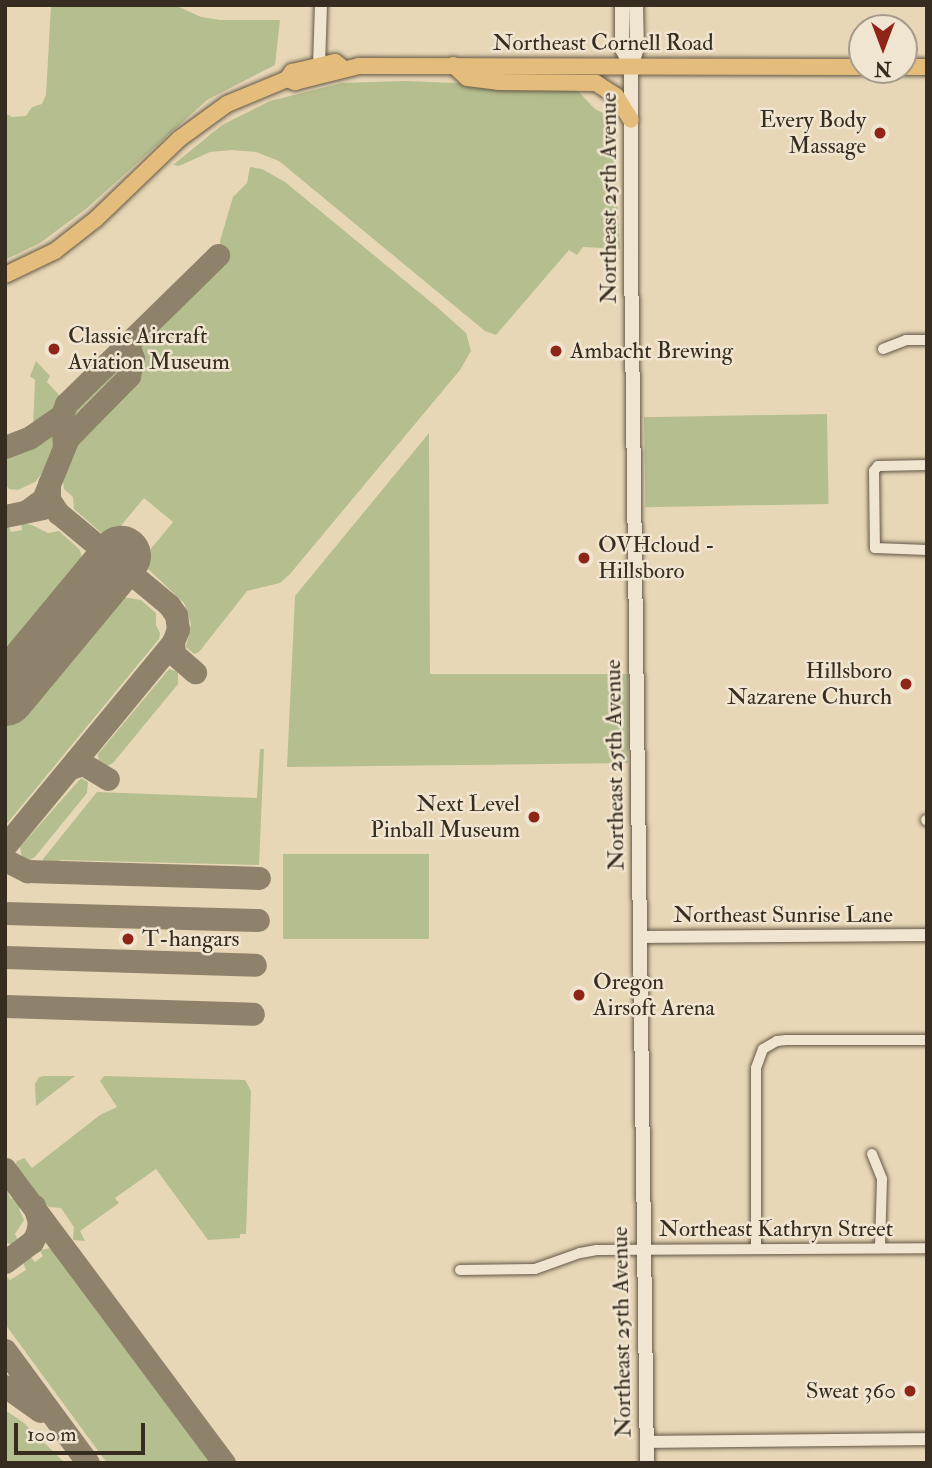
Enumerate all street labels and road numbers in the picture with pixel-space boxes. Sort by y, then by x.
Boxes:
street label: Northeast Cornell Road [492,29,714,57]
street label: Northeast 25th Avenue [595,92,623,304]
street label: Northeast 25th Avenue [599,659,631,871]
street label: Northeast Sunrise Lane [673,901,893,929]
street label: Northeast Kathryn Street [659,1215,893,1243]
street label: Northeast 25th Avenue [606,1226,638,1438]

